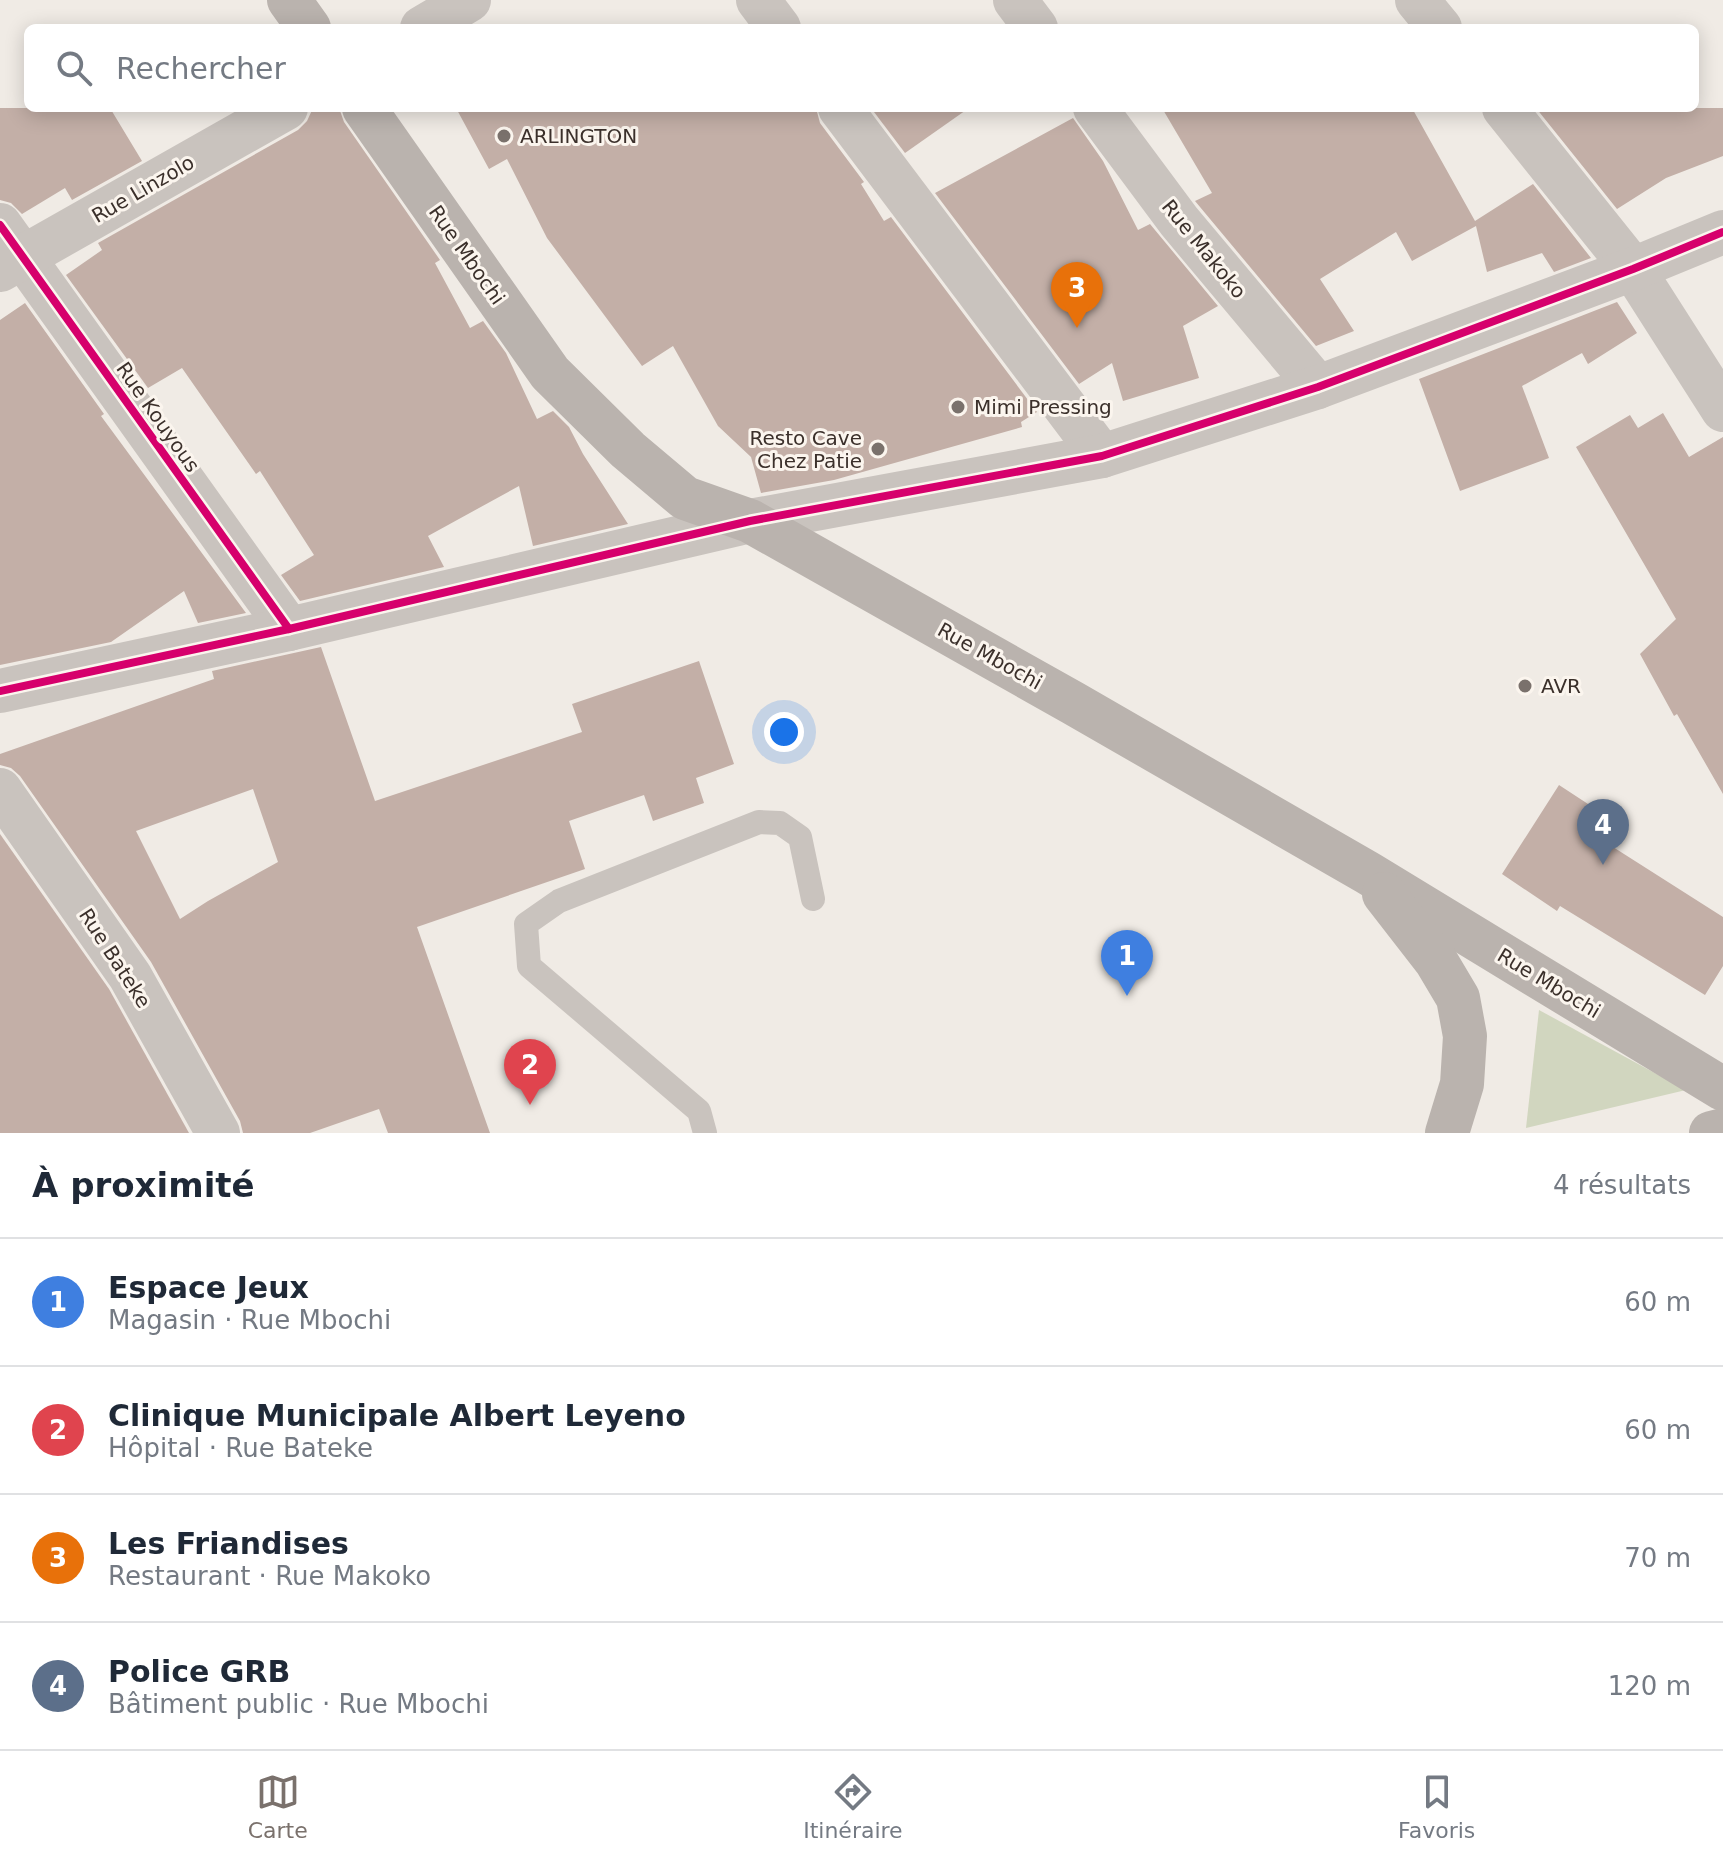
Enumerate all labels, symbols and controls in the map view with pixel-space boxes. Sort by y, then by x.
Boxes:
search box [24,24,1699,112]
icon: search [52,46,96,90]
text: Rechercher [116,51,286,86]
place label: ARLINGTON [520,124,637,148]
marker: ARLINGTON [495,127,513,145]
street label: Rue Linzolo [88,150,198,228]
street label: Rue Makoko [1157,195,1251,303]
street label: Rue Mbochi [424,201,510,309]
pin: 3 [1051,262,1103,328]
street label: Rue Kouyous [111,357,205,477]
place label: Mimi Pressing [974,395,1112,419]
marker: Mimi Pressing [949,398,967,416]
place label: Resto Cave Chez Patie [749,426,862,473]
marker: Resto Cave Chez Patie [869,440,887,458]
street label: Rue Mbochi [934,617,1046,695]
place label: AVR [1541,674,1581,698]
marker: AVR [1516,677,1534,695]
your location [764,712,804,752]
pin: 4 [1577,799,1629,865]
street label: Rue Bateke [74,904,156,1012]
pin: 1 [1101,930,1153,996]
street label: Rue Mbochi [1493,943,1605,1023]
pin: 2 [504,1039,556,1105]
text: À proximité [32,1165,255,1205]
text: 4 résultats [1553,1170,1691,1200]
text: Espace Jeux [108,1270,309,1305]
text: 1 [49,1287,67,1317]
text: 60 m [1624,1287,1691,1317]
text: Magasin · Rue Mbochi [108,1305,391,1335]
text: Clinique Municipale Albert Leyeno [108,1398,686,1433]
text: 2 [49,1415,67,1445]
text: 60 m [1624,1415,1691,1445]
text: Hôpital · Rue Bateke [108,1433,373,1463]
text: Les Friandises [108,1526,349,1561]
text: 3 [49,1543,67,1573]
text: 70 m [1624,1543,1691,1573]
text: Restaurant · Rue Makoko [108,1561,431,1591]
text: Police GRB [108,1654,290,1689]
text: 4 [49,1671,67,1701]
text: 120 m [1608,1671,1691,1701]
text: Bâtiment public · Rue Mbochi [108,1689,489,1719]
tab: Carte [248,1770,308,1843]
tab: Itinéraire [803,1770,903,1843]
tab: Favoris [1398,1770,1475,1843]

